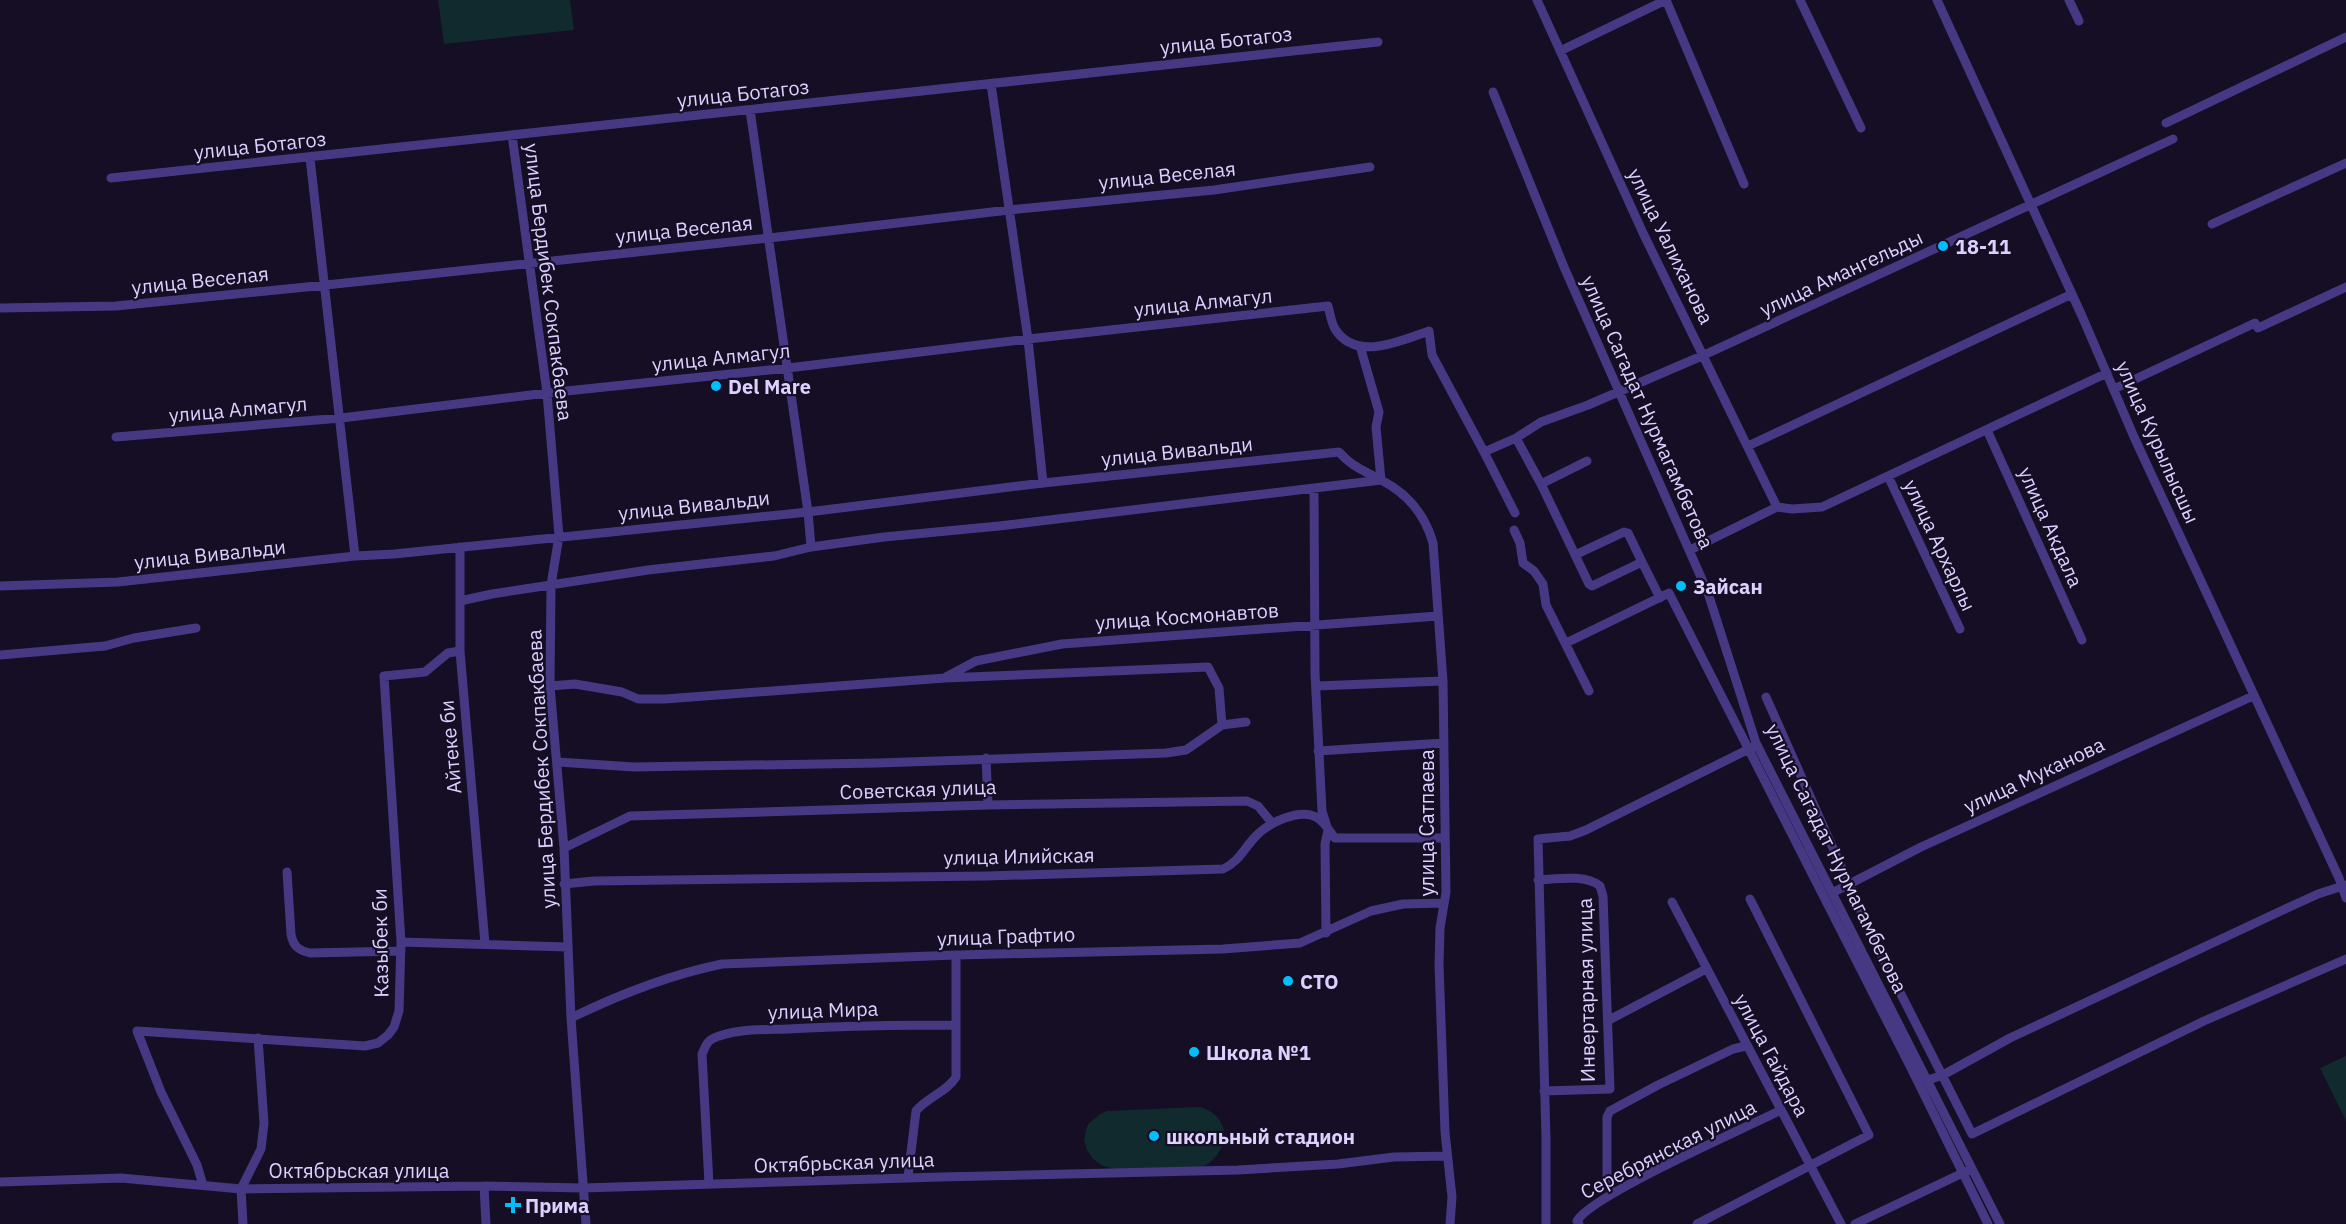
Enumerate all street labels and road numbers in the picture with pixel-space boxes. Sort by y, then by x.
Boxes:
street label: улица Ботагоз [1158,20,1294,60]
street label: улица Ботагоз [675,73,811,113]
street label: улица Ботагоз [192,125,328,165]
street label: улица Бердибек Сокпакбаева [519,142,579,423]
street label: улица Веселая [1097,154,1237,196]
street label: улица Уалиханова [1622,164,1721,329]
street label: улица Веселая [614,208,754,250]
street label: улица Амангельды [1755,223,1927,323]
street label: улица Веселая [130,259,270,301]
street label: улица Сагадат Нурмагамбетова [1575,271,1721,553]
street label: улица Алмагул [1132,281,1274,323]
street label: улица Алмагул [650,336,792,378]
street label: улица Курылысшы [2110,356,2206,528]
street label: улица Алмагул [168,389,308,429]
street label: улица Вивальди [1100,430,1254,472]
street label: улица Акдала [2012,463,2090,592]
street label: улица Архарлы [1898,475,1982,615]
street label: улица Вивальди [617,484,771,526]
street label: улица Вивальди [133,533,287,575]
street label: улица Космонавтов [1094,596,1280,636]
street label: улица Бердибек Сокпакбаева [520,628,562,909]
street label: Айтеке би [432,699,468,795]
street label: улица Сагадат Нурмагамбетова [1760,719,1914,997]
street label: улица Муканова [1959,730,2109,819]
street label: улица Сатпаева [1413,749,1440,897]
street label: Советская улица [839,773,997,805]
street label: улица Илийская [943,841,1095,871]
street label: Казыбек би [366,888,394,998]
street label: Инвертарная улица [1571,897,1601,1082]
street label: улица Графтио [936,920,1076,952]
street label: улица Гайдара [1728,989,1816,1122]
street label: улица Мира [767,995,879,1025]
street label: Серебрянская улица [1576,1093,1761,1205]
street label: Октябрьская улица [753,1145,935,1179]
street label: Октябрьская улица [269,1157,450,1184]

